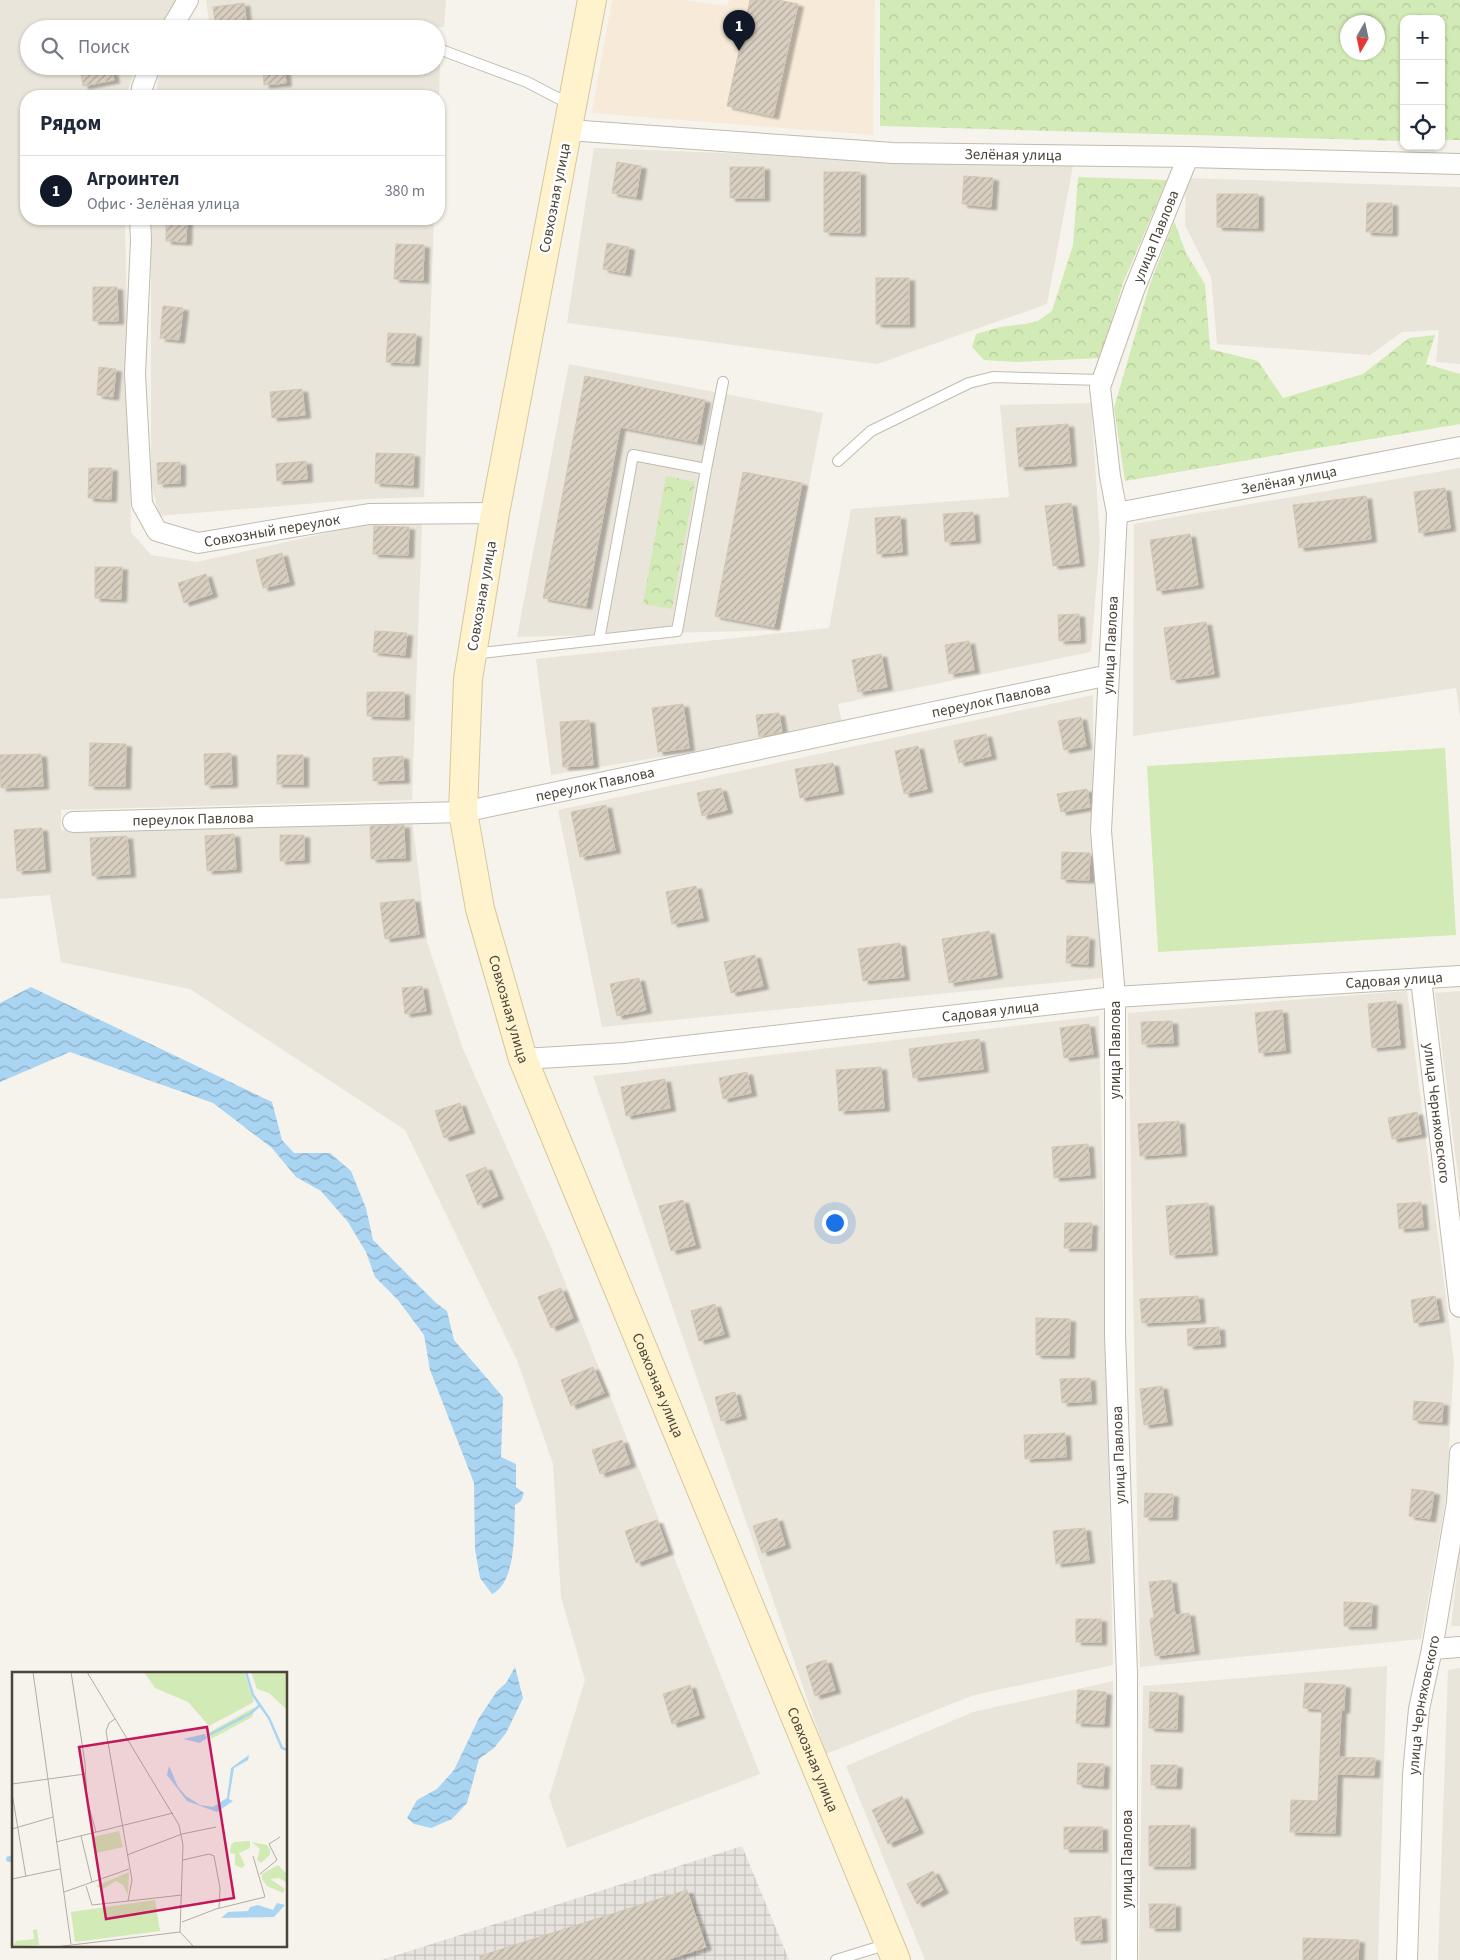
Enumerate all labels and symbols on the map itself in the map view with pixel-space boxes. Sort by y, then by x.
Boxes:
pin: 1 [723,10,755,51]
north arrow [1340,15,1385,60]
street label: Совхозная улица [534,141,576,255]
street label: Зелёная улица [964,143,1062,166]
street label: улица Павлова [1127,187,1184,286]
street label: Зелёная улица [1239,460,1339,499]
street label: Совхозный переулок [202,509,342,552]
street label: Совхозная улица [462,539,502,653]
street label: улица Павлова [1097,595,1123,695]
street label: переулок Павлова [930,677,1053,723]
street label: переулок Павлова [533,761,656,807]
street label: переулок Павлова [132,807,254,831]
street label: Совхозная улица [483,953,534,1067]
street label: Садовая улица [1345,967,1443,993]
street label: Садовая улица [941,995,1040,1027]
street label: улица Павлова [1105,1001,1126,1099]
street label: улица Черняховского [1418,1042,1456,1184]
your location [822,1210,848,1236]
street label: Совхозная улица [627,1330,689,1441]
street label: улица Павлова [1107,1405,1131,1505]
street label: улица Черняховского [1403,1634,1445,1776]
inset map [12,1672,288,1948]
street label: Совхозная улица [782,1704,844,1815]
street label: улица Павлова [1117,1810,1138,1908]

